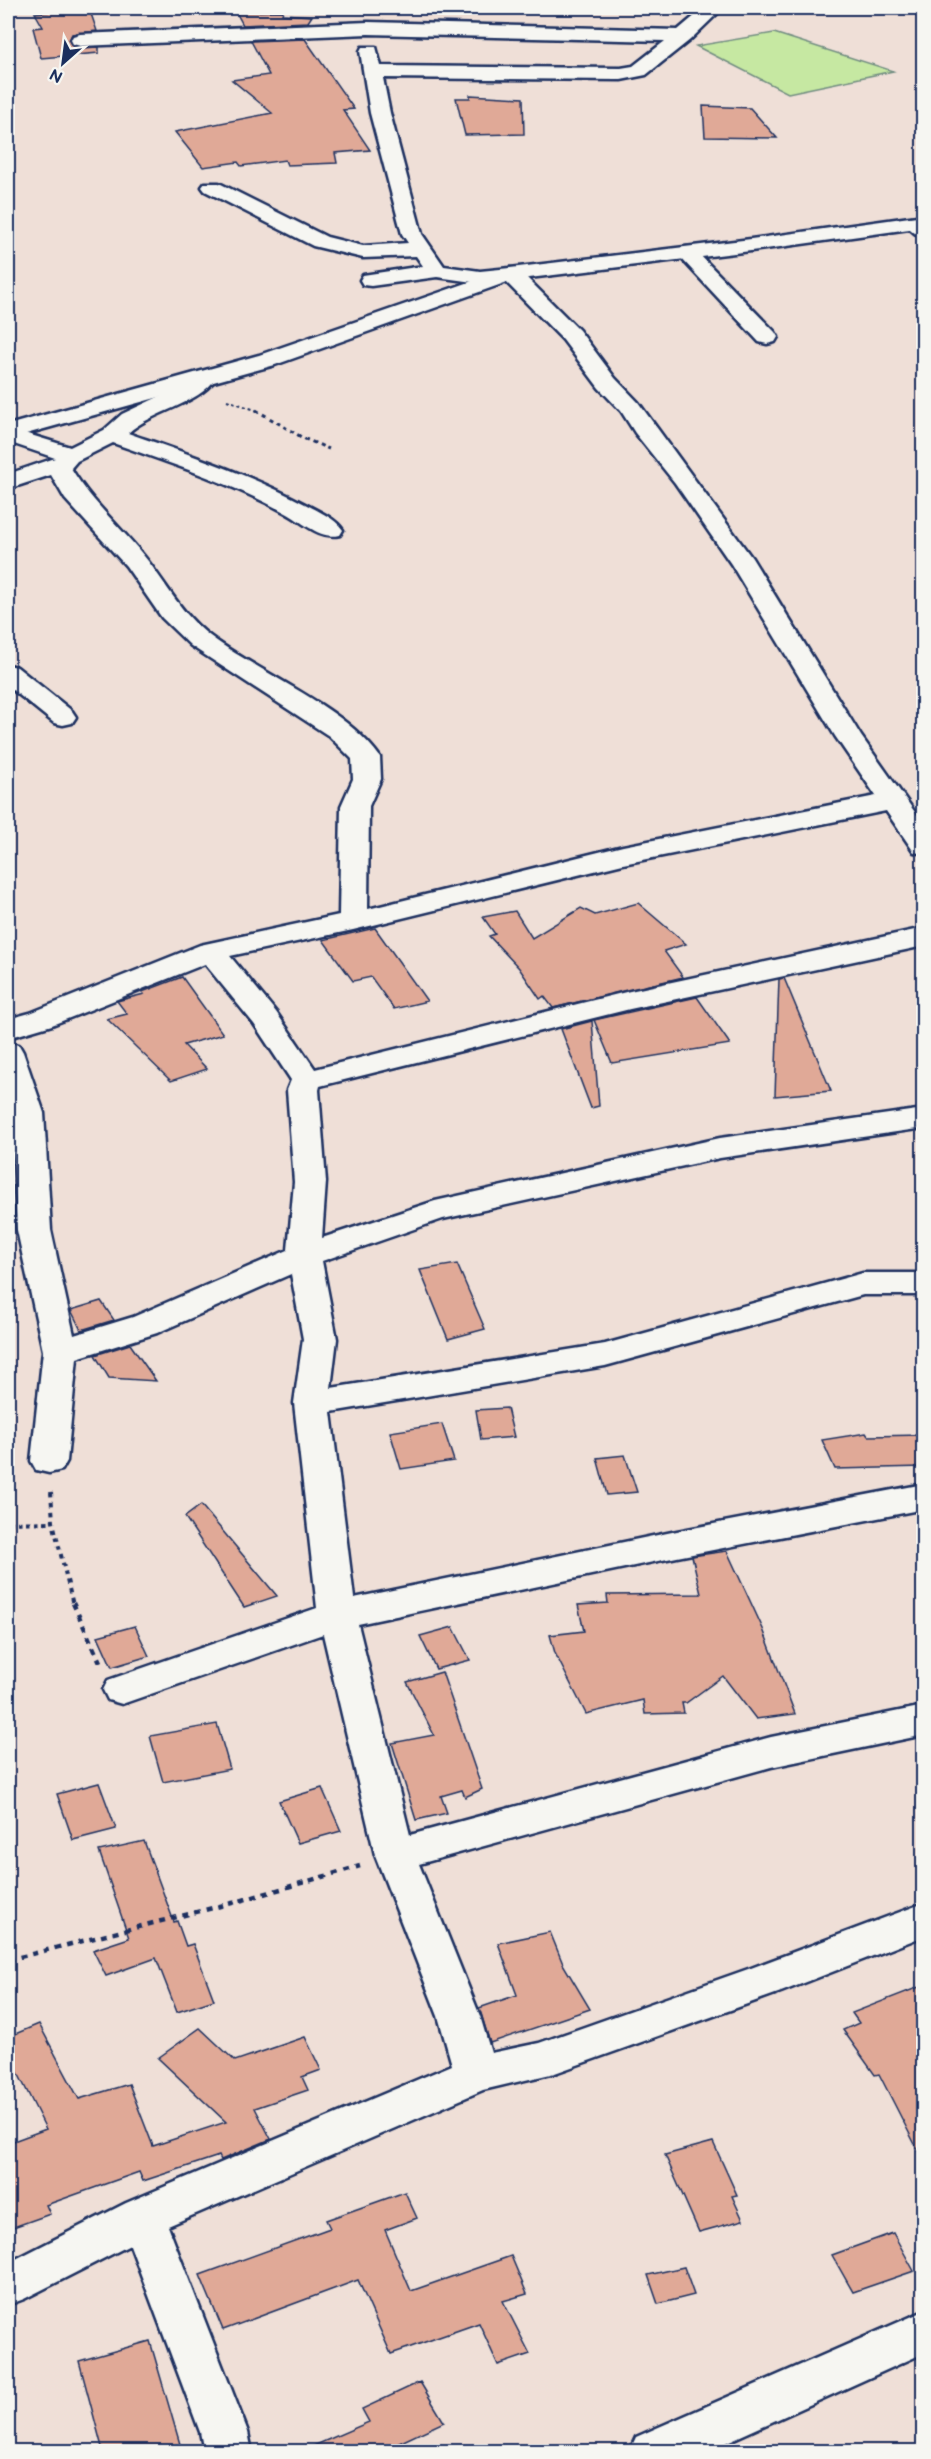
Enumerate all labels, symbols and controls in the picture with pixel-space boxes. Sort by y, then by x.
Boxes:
north arrow [33,33,93,93]
text: N [47,64,66,86]

